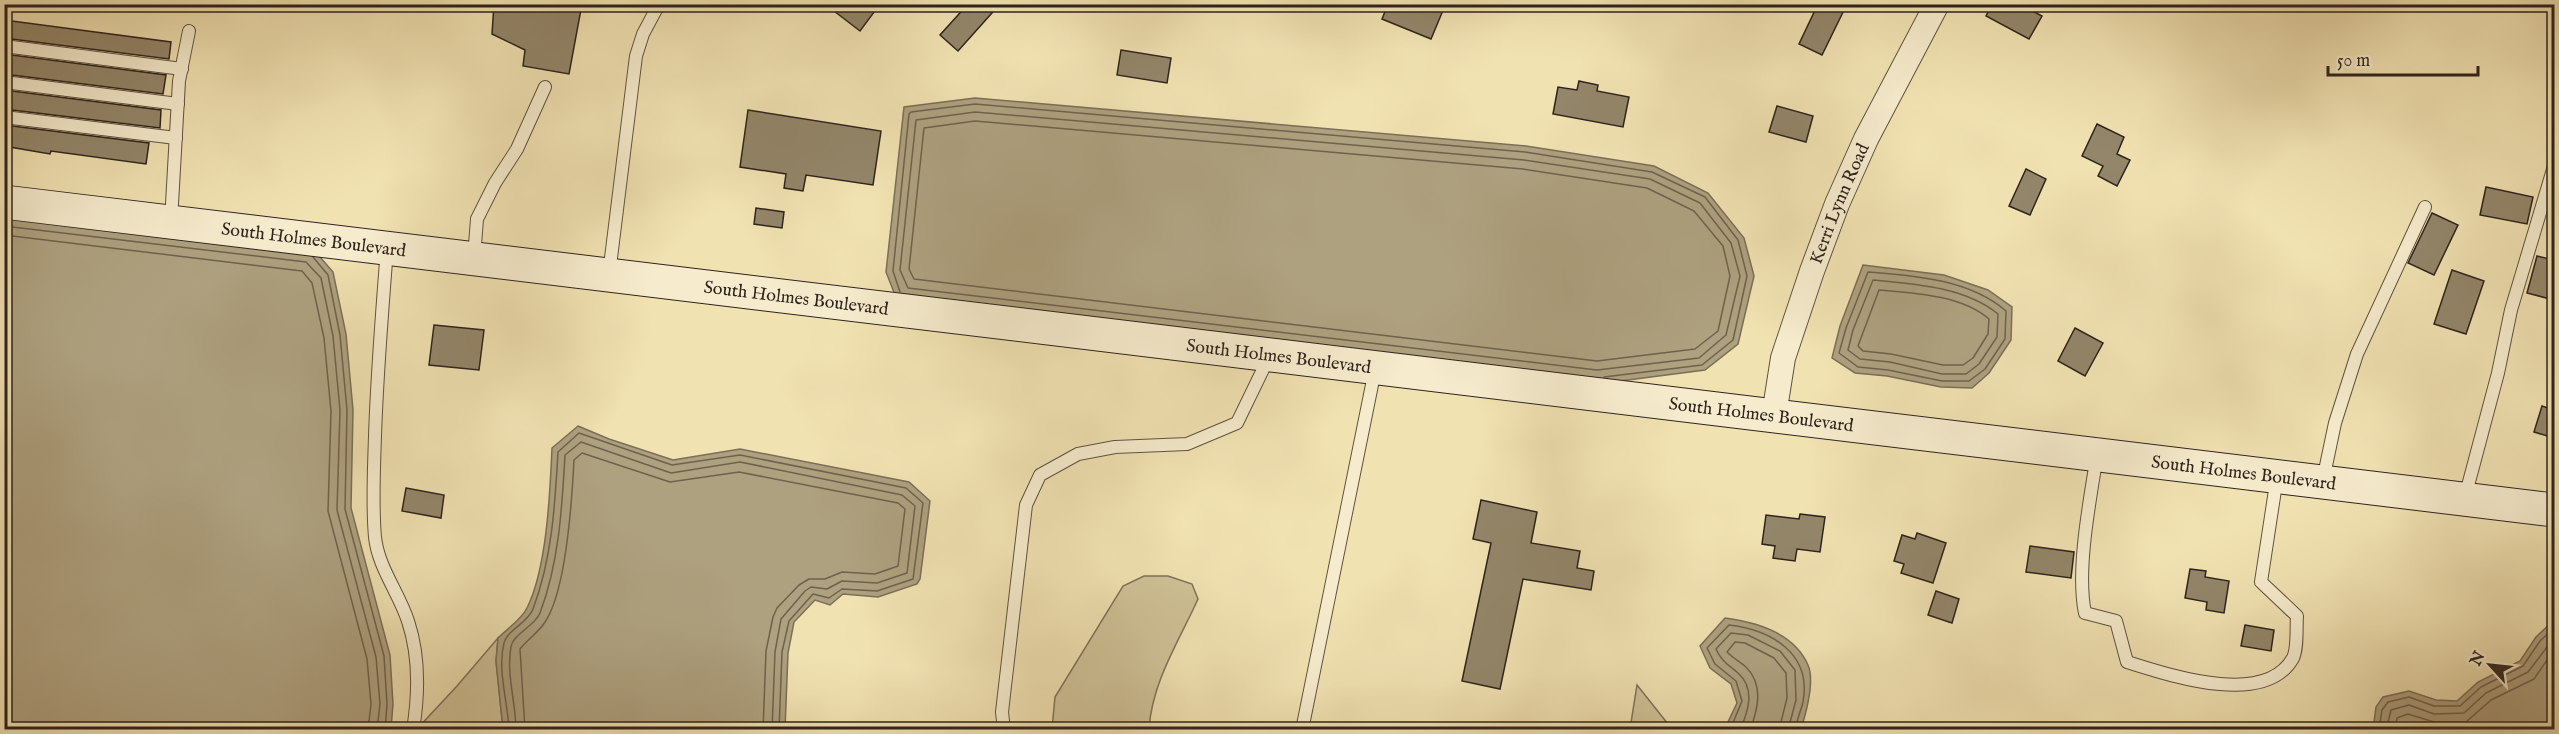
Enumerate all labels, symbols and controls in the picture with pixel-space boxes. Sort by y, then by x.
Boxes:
scale bar [2328,39,2478,77]
text: 50 m [2337,50,2370,73]
street label: Kerri Lynn Road [1806,140,1876,268]
street label: South Holmes Boulevard [220,218,408,264]
street label: South Holmes Boulevard [702,277,890,322]
street label: South Holmes Boulevard [1185,335,1373,380]
street label: South Holmes Boulevard [1667,393,1855,438]
street label: South Holmes Boulevard [2150,451,2338,497]
north arrow [2460,635,2520,695]
text: N [2466,648,2491,671]

